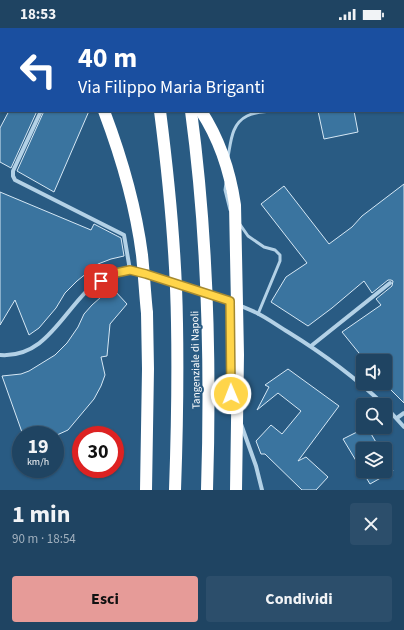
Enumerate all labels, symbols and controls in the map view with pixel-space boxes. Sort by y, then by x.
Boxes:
text: 18:53 [20,4,56,25]
text: 40 m [78,38,137,78]
icon: left [12,44,64,96]
text: Via Filippo Maria Briganti [78,75,265,100]
pin [84,264,118,298]
icon: arrive [90,270,112,292]
street label: Tangenziale di Napoli [187,311,204,409]
map controls [356,354,392,478]
button: sound [356,354,392,390]
position arrow [210,373,252,415]
button: search [356,398,392,434]
speed limit sign: 30 [72,426,124,478]
text: 19 [27,433,49,461]
button: layers [356,442,392,478]
text: km/h [27,455,49,469]
text: 1 min [12,497,70,532]
button: close [350,503,392,545]
text: 90 m · 18:54 [12,530,76,548]
button: Esci [12,576,198,622]
button: Condividi [206,576,392,622]

